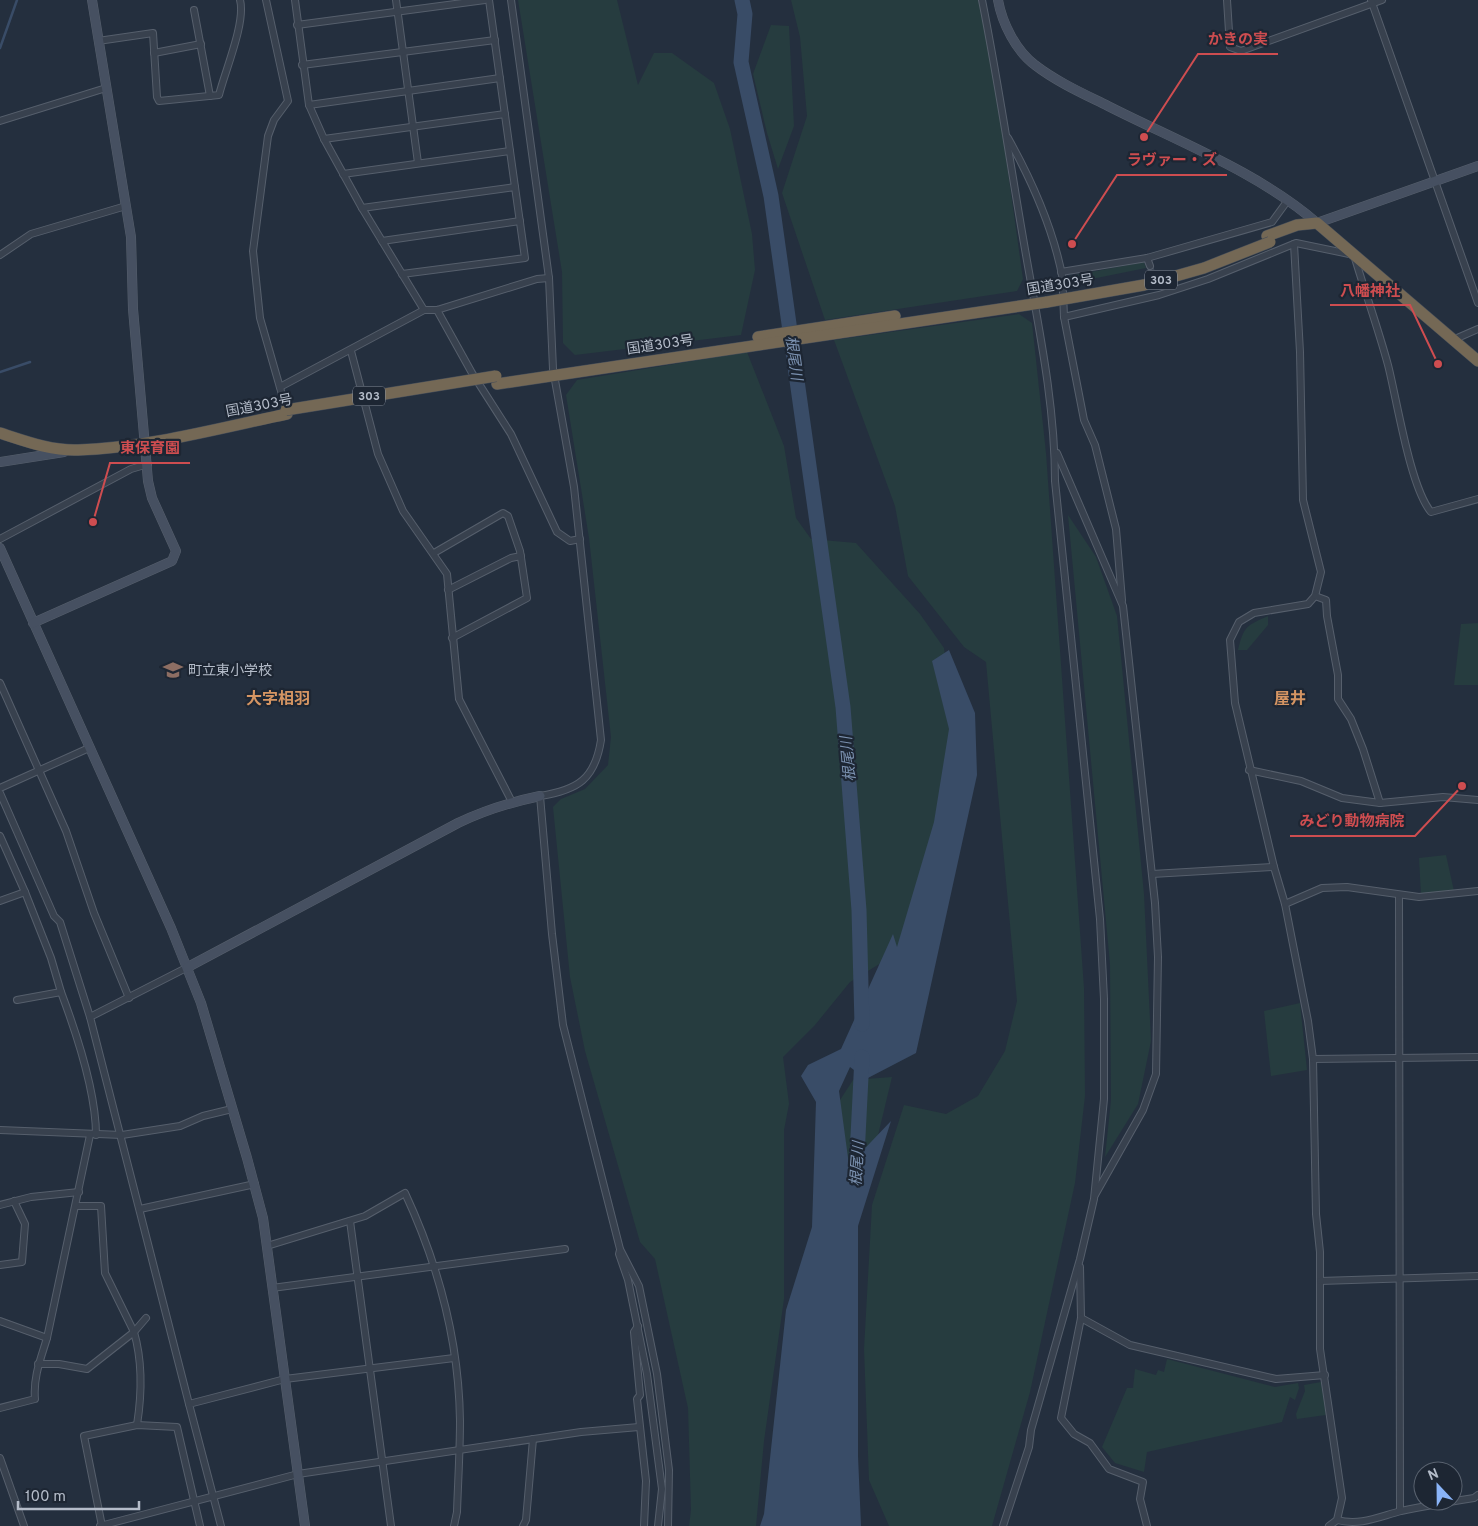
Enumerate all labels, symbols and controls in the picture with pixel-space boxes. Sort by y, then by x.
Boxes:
callout: かきの実 [1198,24,1278,54]
text: かきの実 [1208,31,1268,50]
callout: ラヴァー・ズ [1117,145,1227,175]
text: ラヴァー・ズ [1127,151,1217,171]
road number: 303 [1145,270,1177,290]
street label: 国道303号 [1025,272,1095,299]
callout: 八幡神社 [1330,275,1410,305]
text: 八幡神社 [1340,282,1400,302]
street label: 国道303号 [625,332,695,359]
water label: 根尾川 [780,335,805,384]
road number: 303 [353,386,385,406]
street label: 国道303号 [224,392,294,421]
callout: 東保育園 [110,433,190,463]
text: 東保育園 [120,440,180,459]
school or university icon: 町立東小学校 [162,659,184,681]
place label: 町立東小学校 [188,663,272,680]
district label: 屋井 [1274,689,1306,710]
district label: 大字相羽 [246,690,310,710]
water label: 根尾川 [838,734,861,782]
callout: みどり動物病院 [1290,806,1415,836]
text: みどり動物病院 [1299,813,1405,832]
water label: 根尾川 [847,1139,870,1187]
north arrow [1413,1461,1463,1511]
text: N [1426,1466,1442,1485]
scale bar [18,1478,139,1510]
text: 100 m [25,1488,66,1507]

